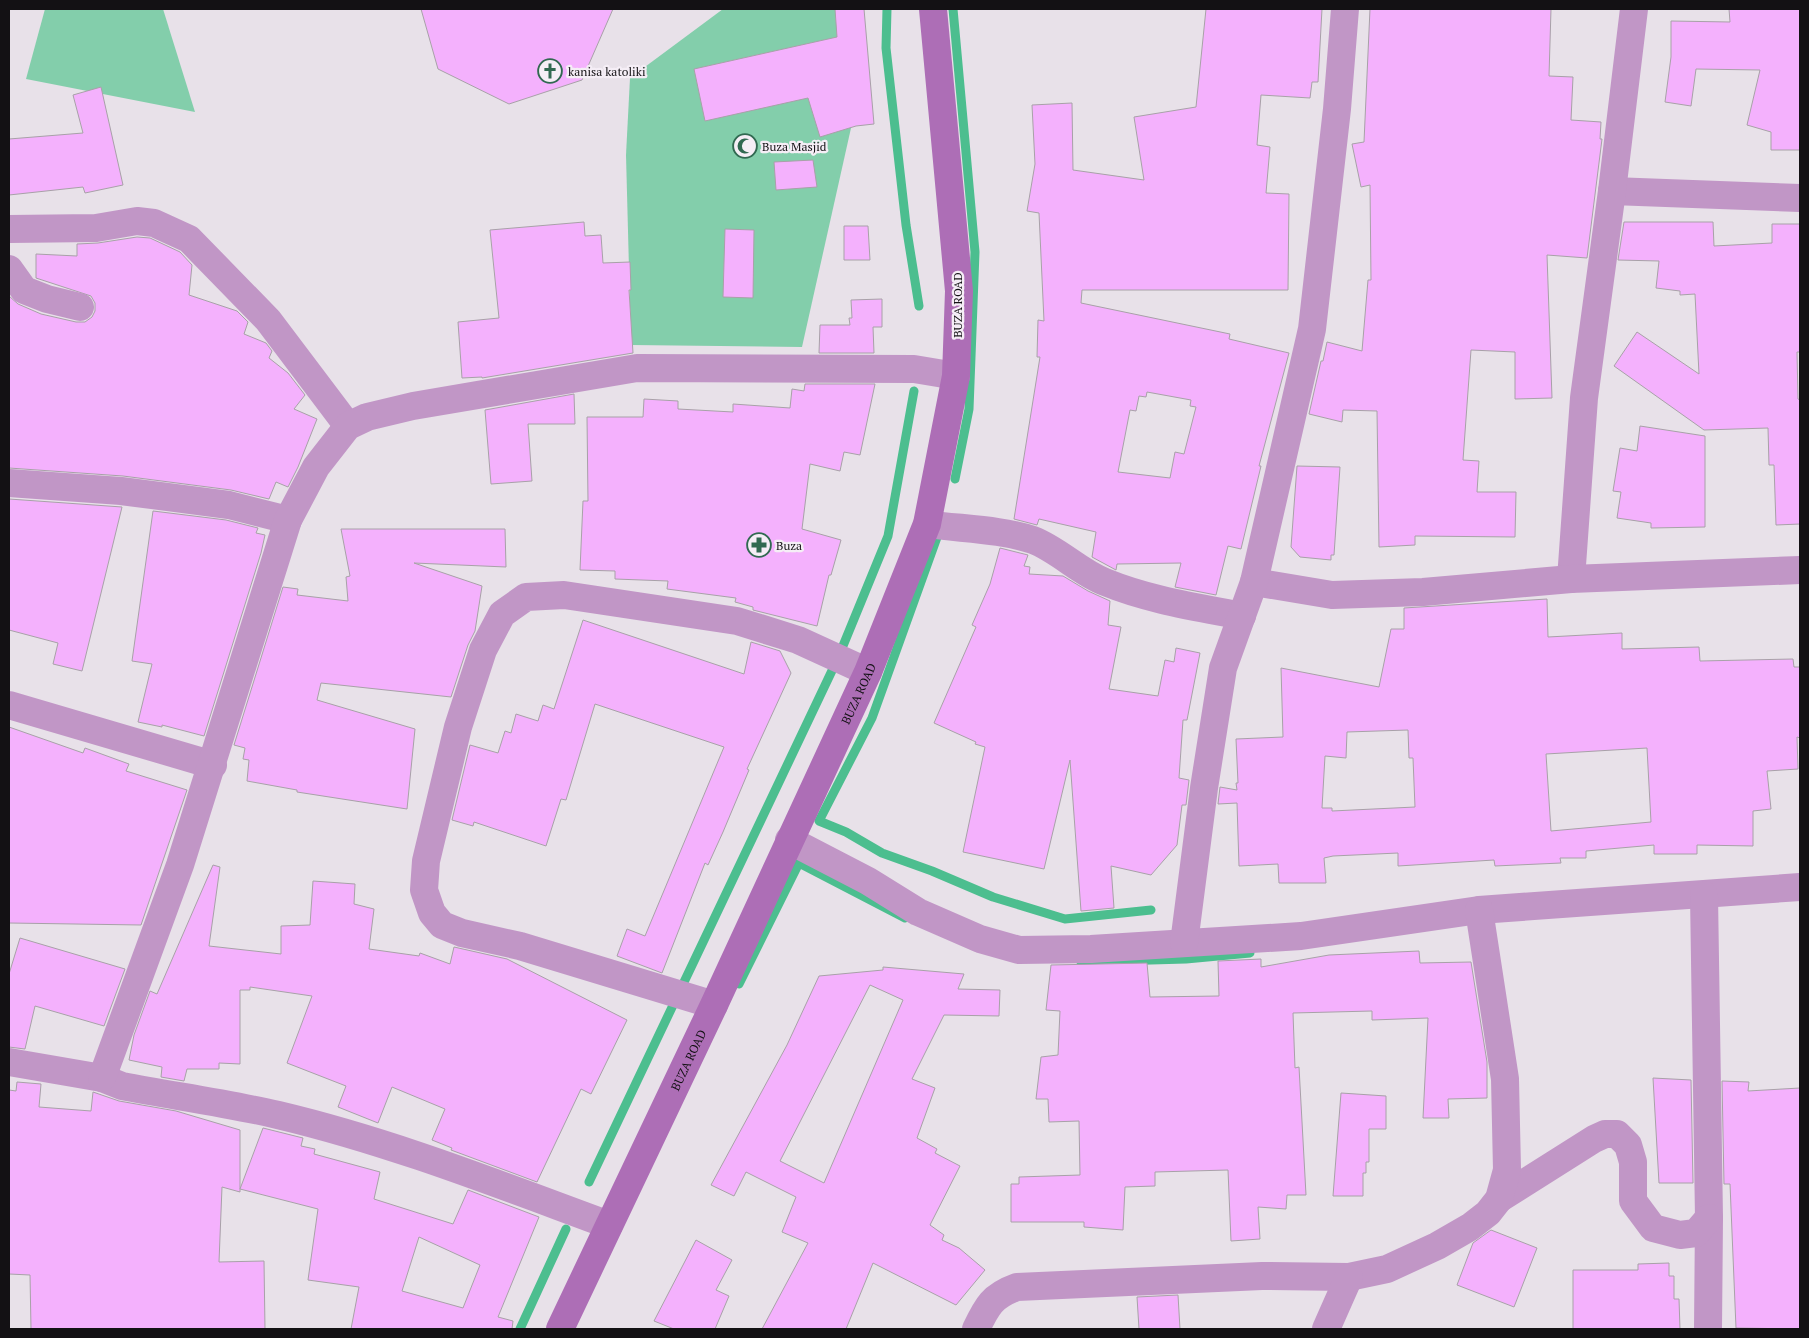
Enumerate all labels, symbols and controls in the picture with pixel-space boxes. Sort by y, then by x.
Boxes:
church icon: kanisa katoliki [537,58,563,84]
place label: kanisa katoliki [568,64,646,79]
mosque icon: Buza Masjid [732,133,758,159]
place label: Buza Masjid [762,139,827,154]
street label: BUZA ROAD [950,272,965,338]
pharmacy icon: Buza [746,532,772,558]
place label: Buza [776,538,802,553]
street label: BUZA ROAD [837,661,878,726]
street label: BUZA ROAD [667,1027,709,1093]

